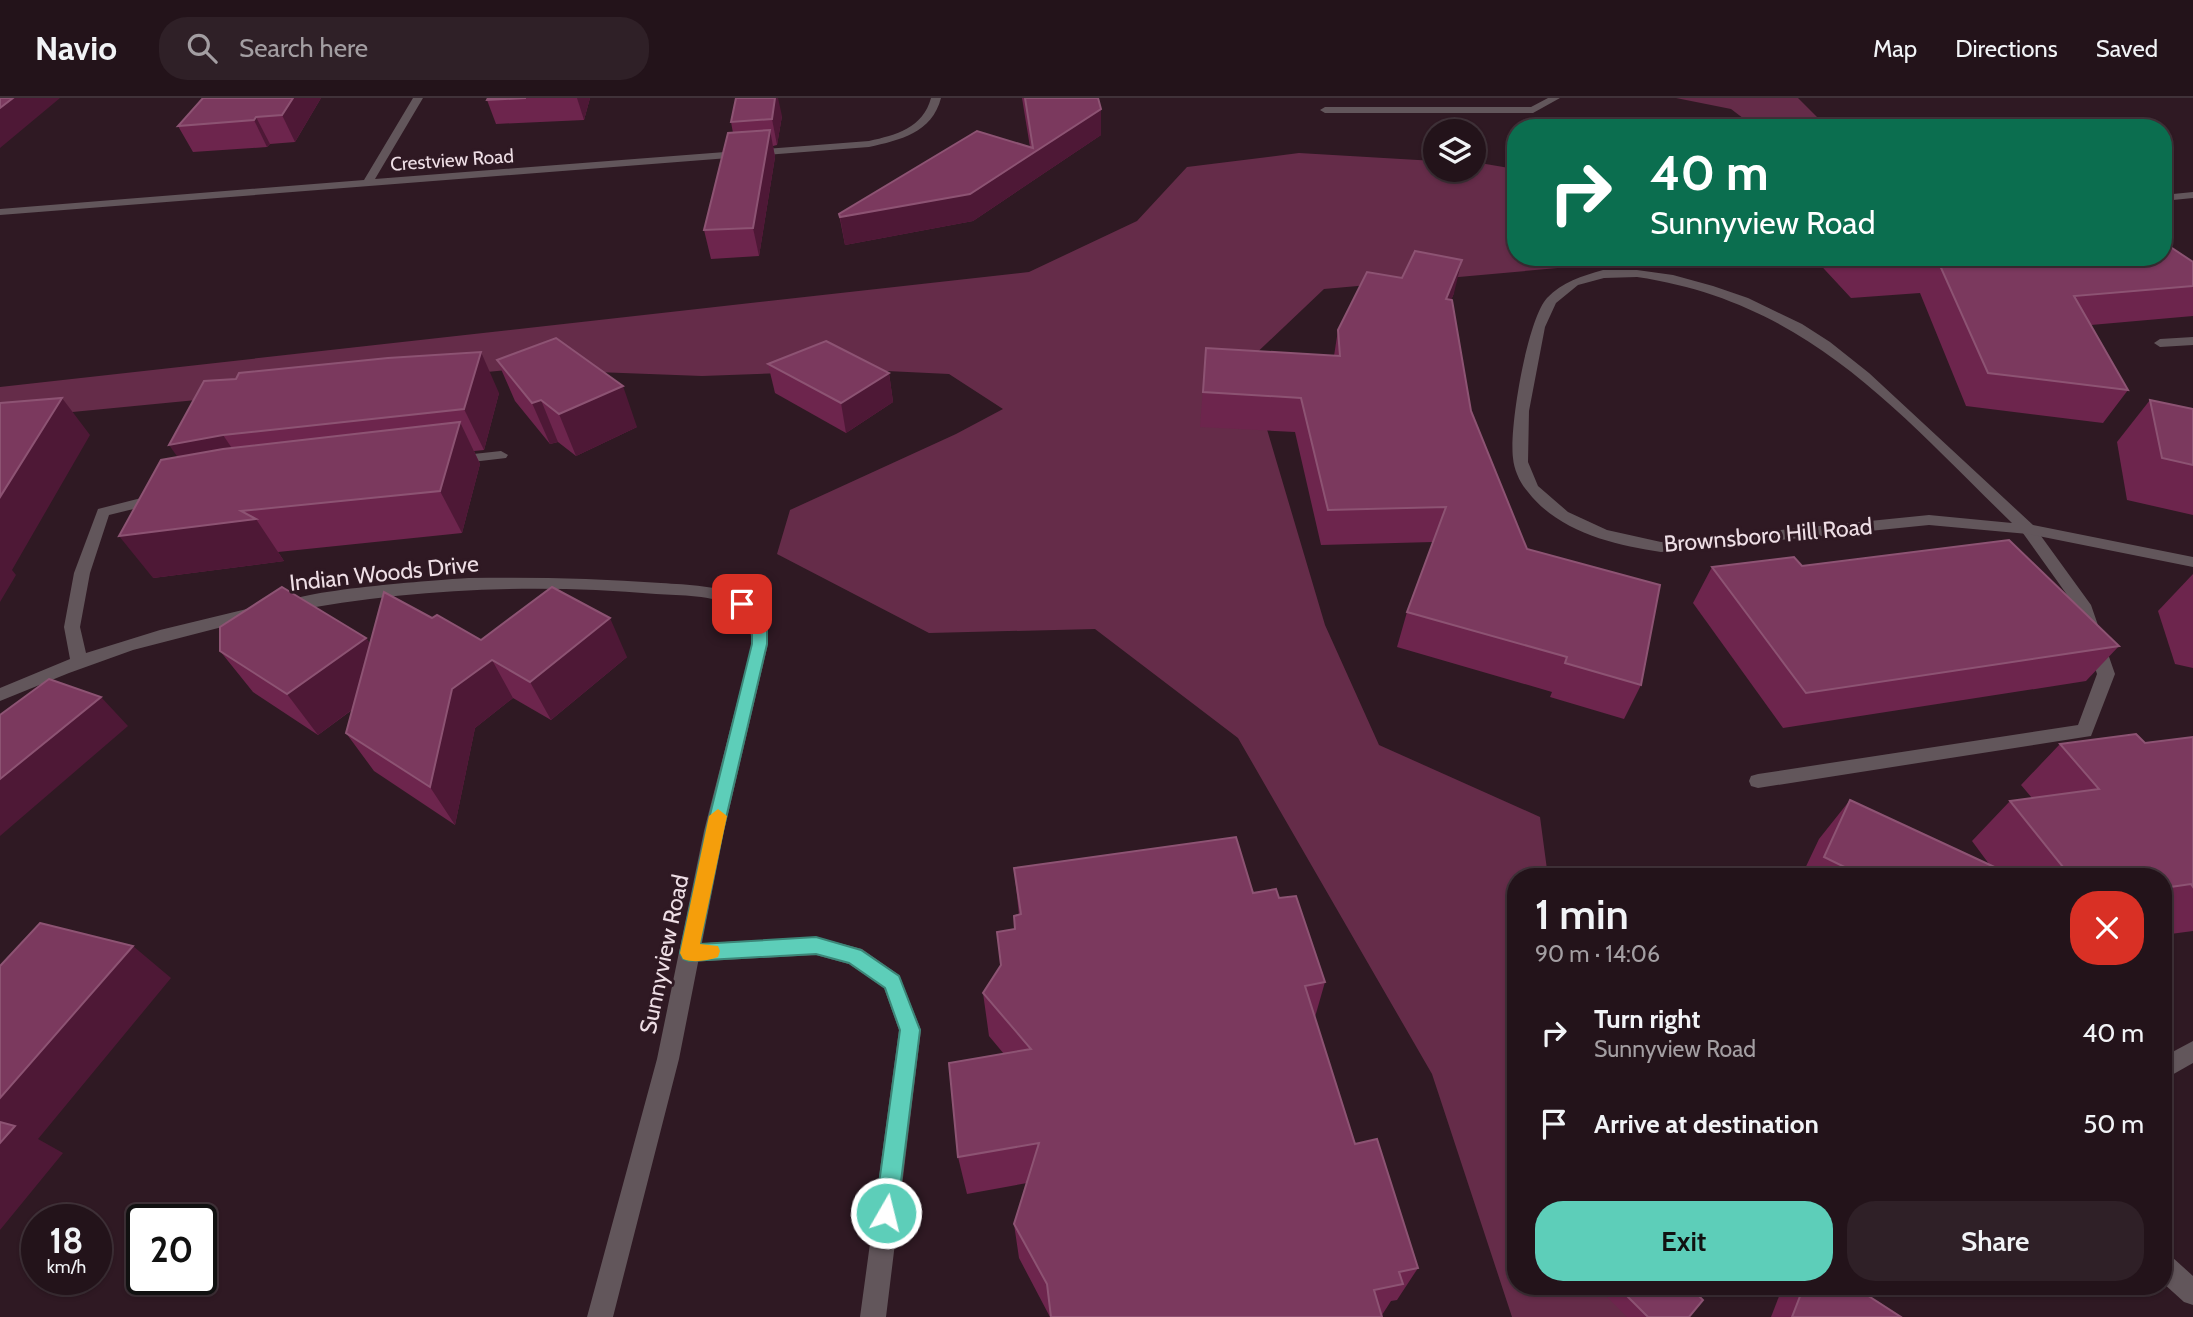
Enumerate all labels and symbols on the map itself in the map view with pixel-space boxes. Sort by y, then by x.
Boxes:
street label: Crestview Road [389,144,515,176]
street label: Brownsboro Hill Road [1663,512,1873,558]
street label: Indian Woods Drive [288,549,480,597]
pin [712,574,772,634]
street label: Sunnyview Road [633,872,695,1036]
position arrow [849,1176,923,1250]
speed limit sign: 20 [126,1204,217,1295]

